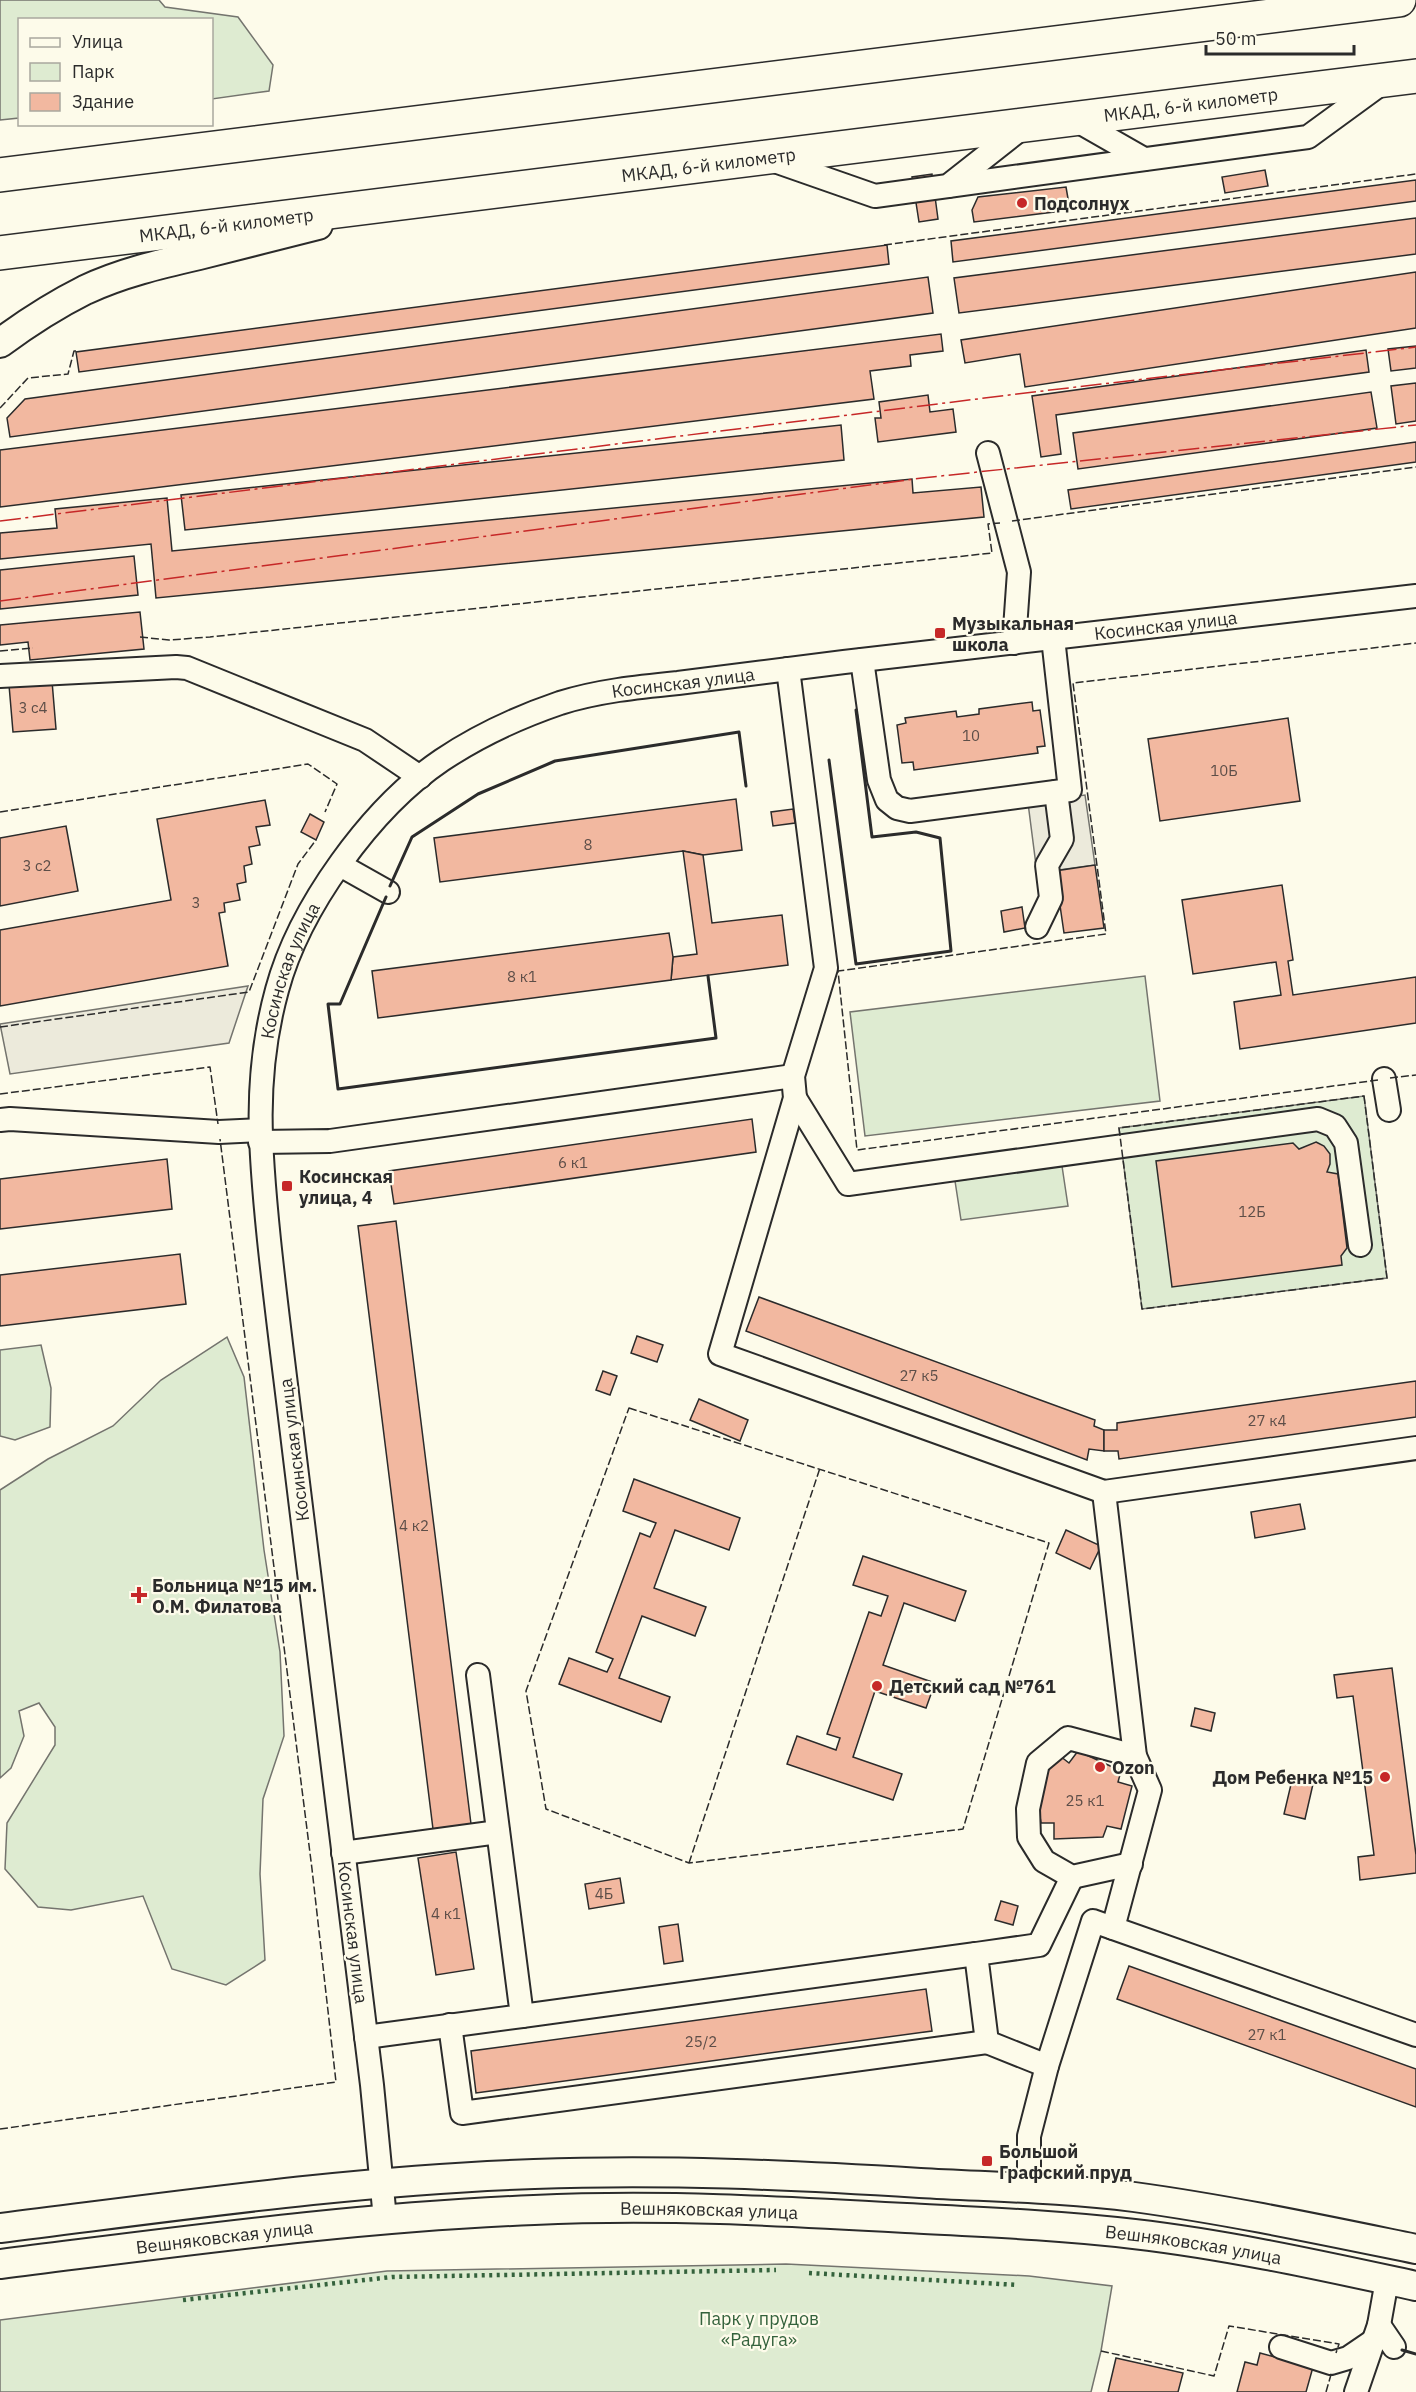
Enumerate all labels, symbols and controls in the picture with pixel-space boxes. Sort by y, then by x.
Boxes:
legend [18,18,213,126]
scale bar [1206,18,1354,56]
text: 50 m [1215,27,1257,50]
text: Улица [72,30,123,53]
text: Парк [72,60,115,83]
street label: МКАД, 6-й километр [1102,82,1279,126]
text: Здание [72,90,134,113]
street label: МКАД, 6-й километр [620,142,797,187]
place label: Подсолнух [1034,192,1130,215]
marker: Подсолнух [1015,196,1029,210]
street label: МКАД, 6-й километр [138,202,315,247]
street label: Косинская улица [1093,605,1239,645]
place label: Музыкальная школа [952,612,1074,656]
marker: Музыкальная школа [933,626,947,640]
street label: Косинская улица [610,662,756,702]
house number: 3 с4 [18,698,48,717]
house number: 10 [962,726,980,745]
house number: 10Б [1210,761,1238,780]
house number: 8 [583,835,593,854]
house number: 3 с2 [22,856,52,875]
house number: 3 [191,893,201,912]
street label: Косинская улица [255,898,325,1041]
house number: 8 к1 [507,967,537,986]
house number: 6 к1 [558,1153,588,1172]
place label: Косинская улица, 4 [299,1165,393,1209]
marker: Косинская улица, 4 [280,1179,294,1193]
house number: 12Б [1238,1202,1266,1221]
house number: 27 к5 [900,1366,938,1385]
street label: Косинская улица [274,1377,314,1523]
house number: 27 к4 [1248,1411,1286,1430]
house number: 4 к2 [399,1516,429,1535]
place label: Больница №15 им. О.М. Филатова [152,1574,317,1618]
marker: Больница №15 им. О.М. Филатова [130,1586,148,1604]
place label: Детский сад №761 [889,1675,1056,1698]
marker: Детский сад №761 [870,1679,884,1693]
place label: Ozon [1112,1756,1155,1779]
marker: Ozon [1093,1760,1107,1774]
place label: Дом Ребенка №15 [1213,1766,1373,1789]
marker: Дом Ребенка №15 [1378,1770,1392,1784]
house number: 25 к1 [1066,1791,1104,1810]
street label: Косинская улица [333,1859,373,2005]
house number: 4Б [595,1884,613,1903]
house number: 4 к1 [431,1904,461,1923]
house number: 27 к1 [1248,2025,1286,2044]
house number: 25/2 [685,2032,717,2051]
place label: Большой Графский пруд [999,2140,1132,2184]
marker: Большой Графский пруд [980,2154,994,2168]
street label: Вешняковская улица [620,2196,799,2224]
street label: Вешняковская улица [134,2215,314,2258]
street label: Вешняковская улица [1104,2219,1284,2269]
park label: Парк у прудов «Радуга» [699,2307,819,2351]

